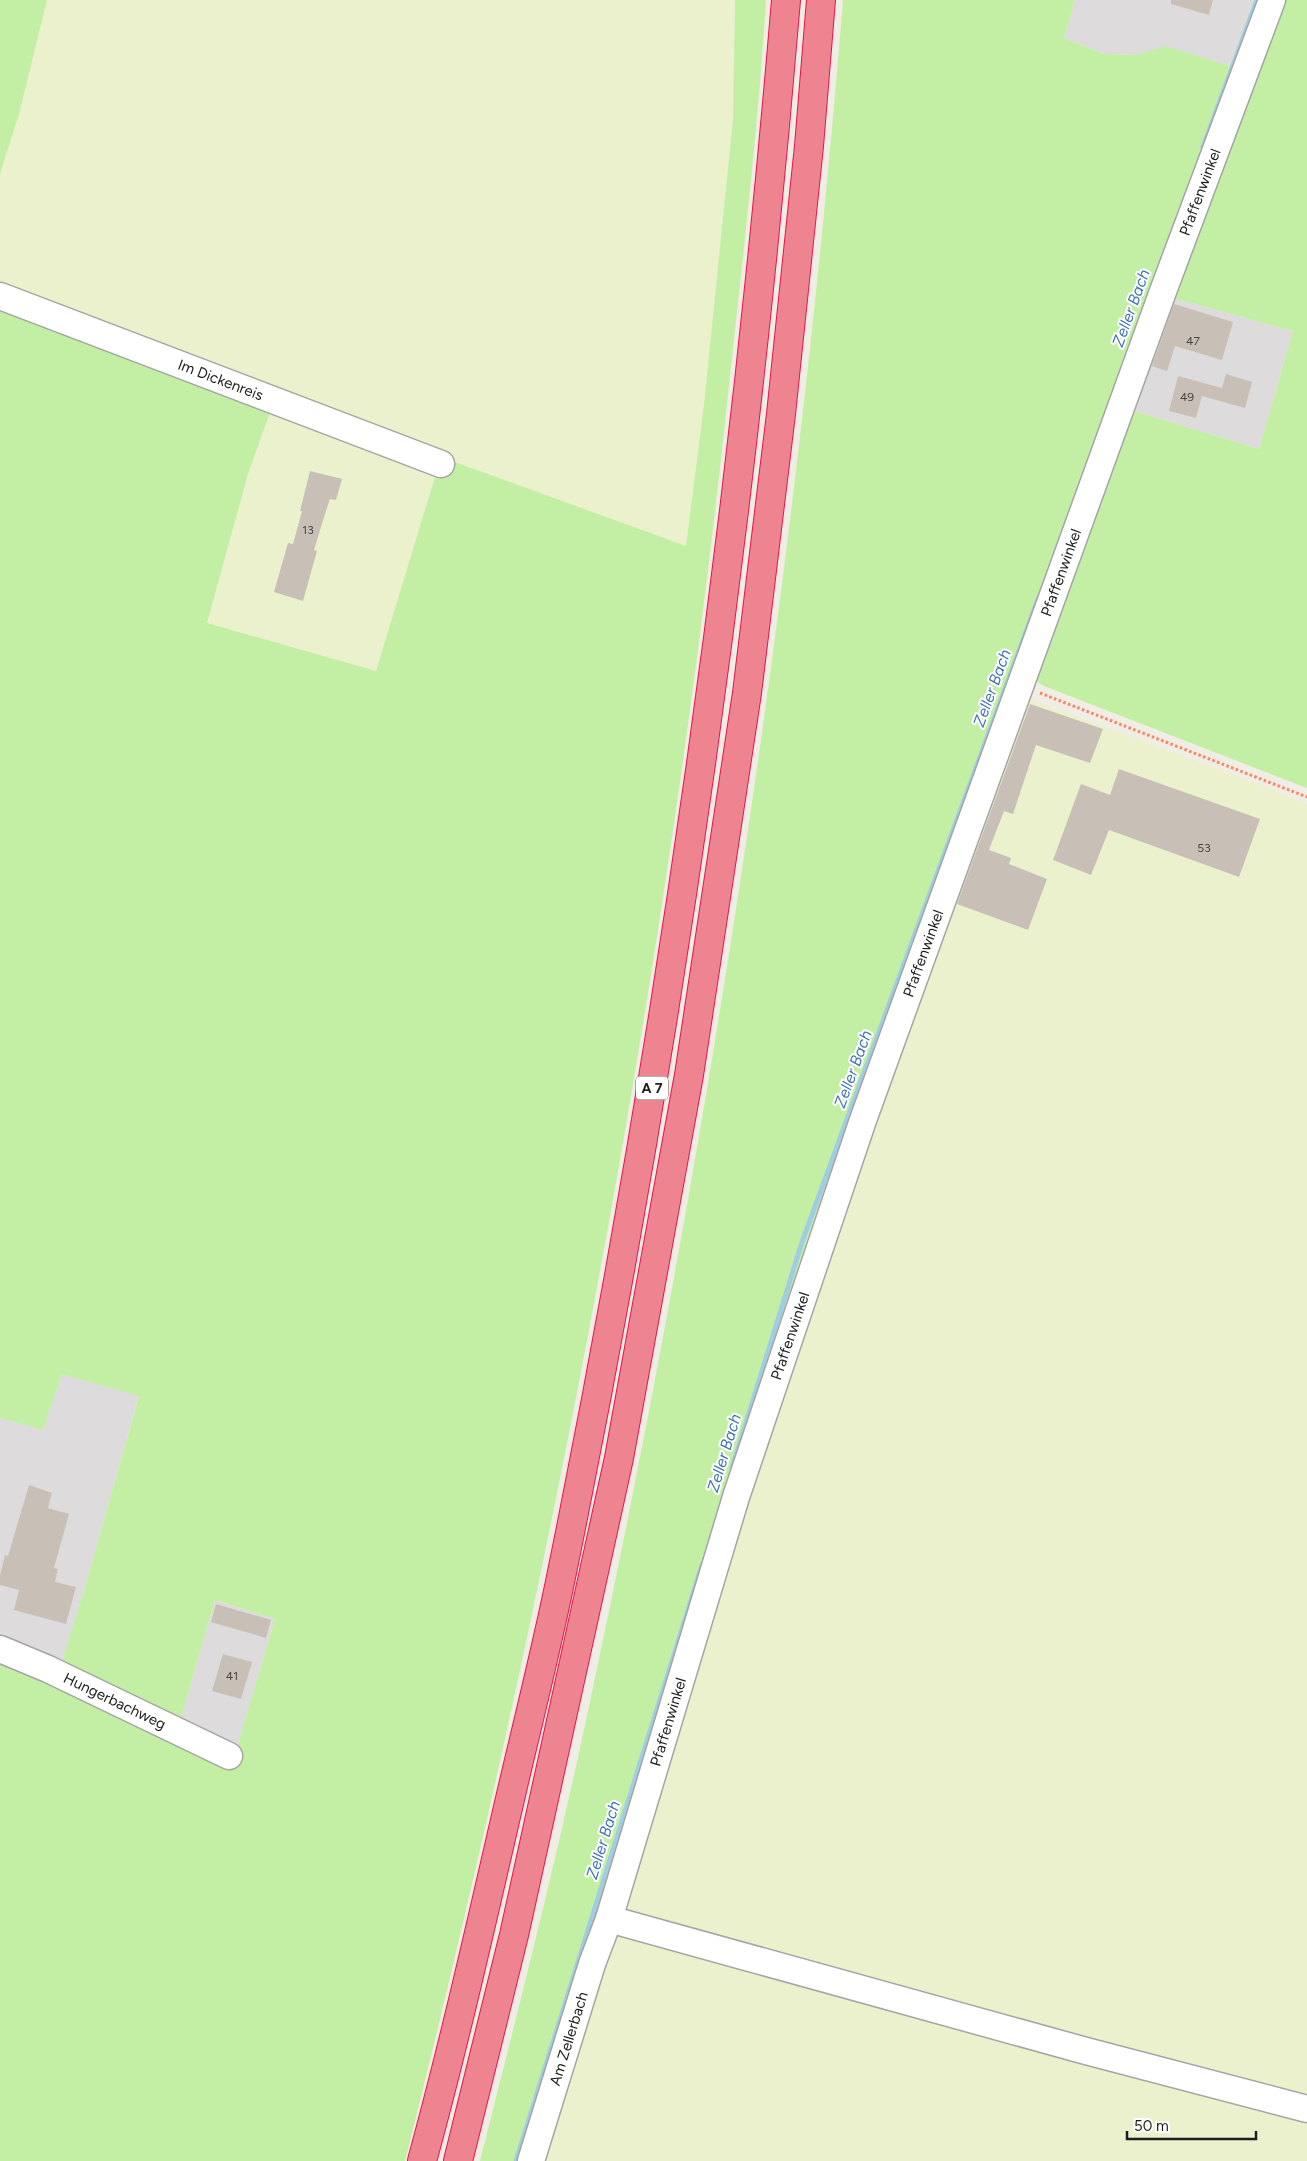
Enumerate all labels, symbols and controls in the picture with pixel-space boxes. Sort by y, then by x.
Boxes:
street label: Pfaffenwinkel [1176,146,1225,238]
water label: Zeller Bach [1108,267,1154,349]
house number: 47 [1186,334,1200,348]
street label: Im Dickenreis [175,356,266,404]
house number: 49 [1180,390,1194,404]
house number: 13 [302,523,314,537]
street label: Pfaffenwinkel [1037,526,1085,619]
water label: Zeller Bach [969,647,1015,729]
house number: 53 [1197,841,1211,855]
street label: Pfaffenwinkel [899,907,947,1000]
water label: Zeller Bach [830,1028,876,1110]
road number: A 7 [636,1076,668,1100]
street label: Pfaffenwinkel [767,1290,813,1382]
water label: Zeller Bach [703,1411,745,1495]
street label: Hungerbachweg [61,1669,169,1733]
house number: 41 [226,1669,238,1683]
street label: Pfaffenwinkel [646,1676,690,1769]
water label: Zeller Bach [582,1798,624,1882]
street label: Am Zellerbach [546,1990,592,2088]
scale bar [1127,2108,1256,2140]
text: 50 m [1134,2117,1169,2135]

